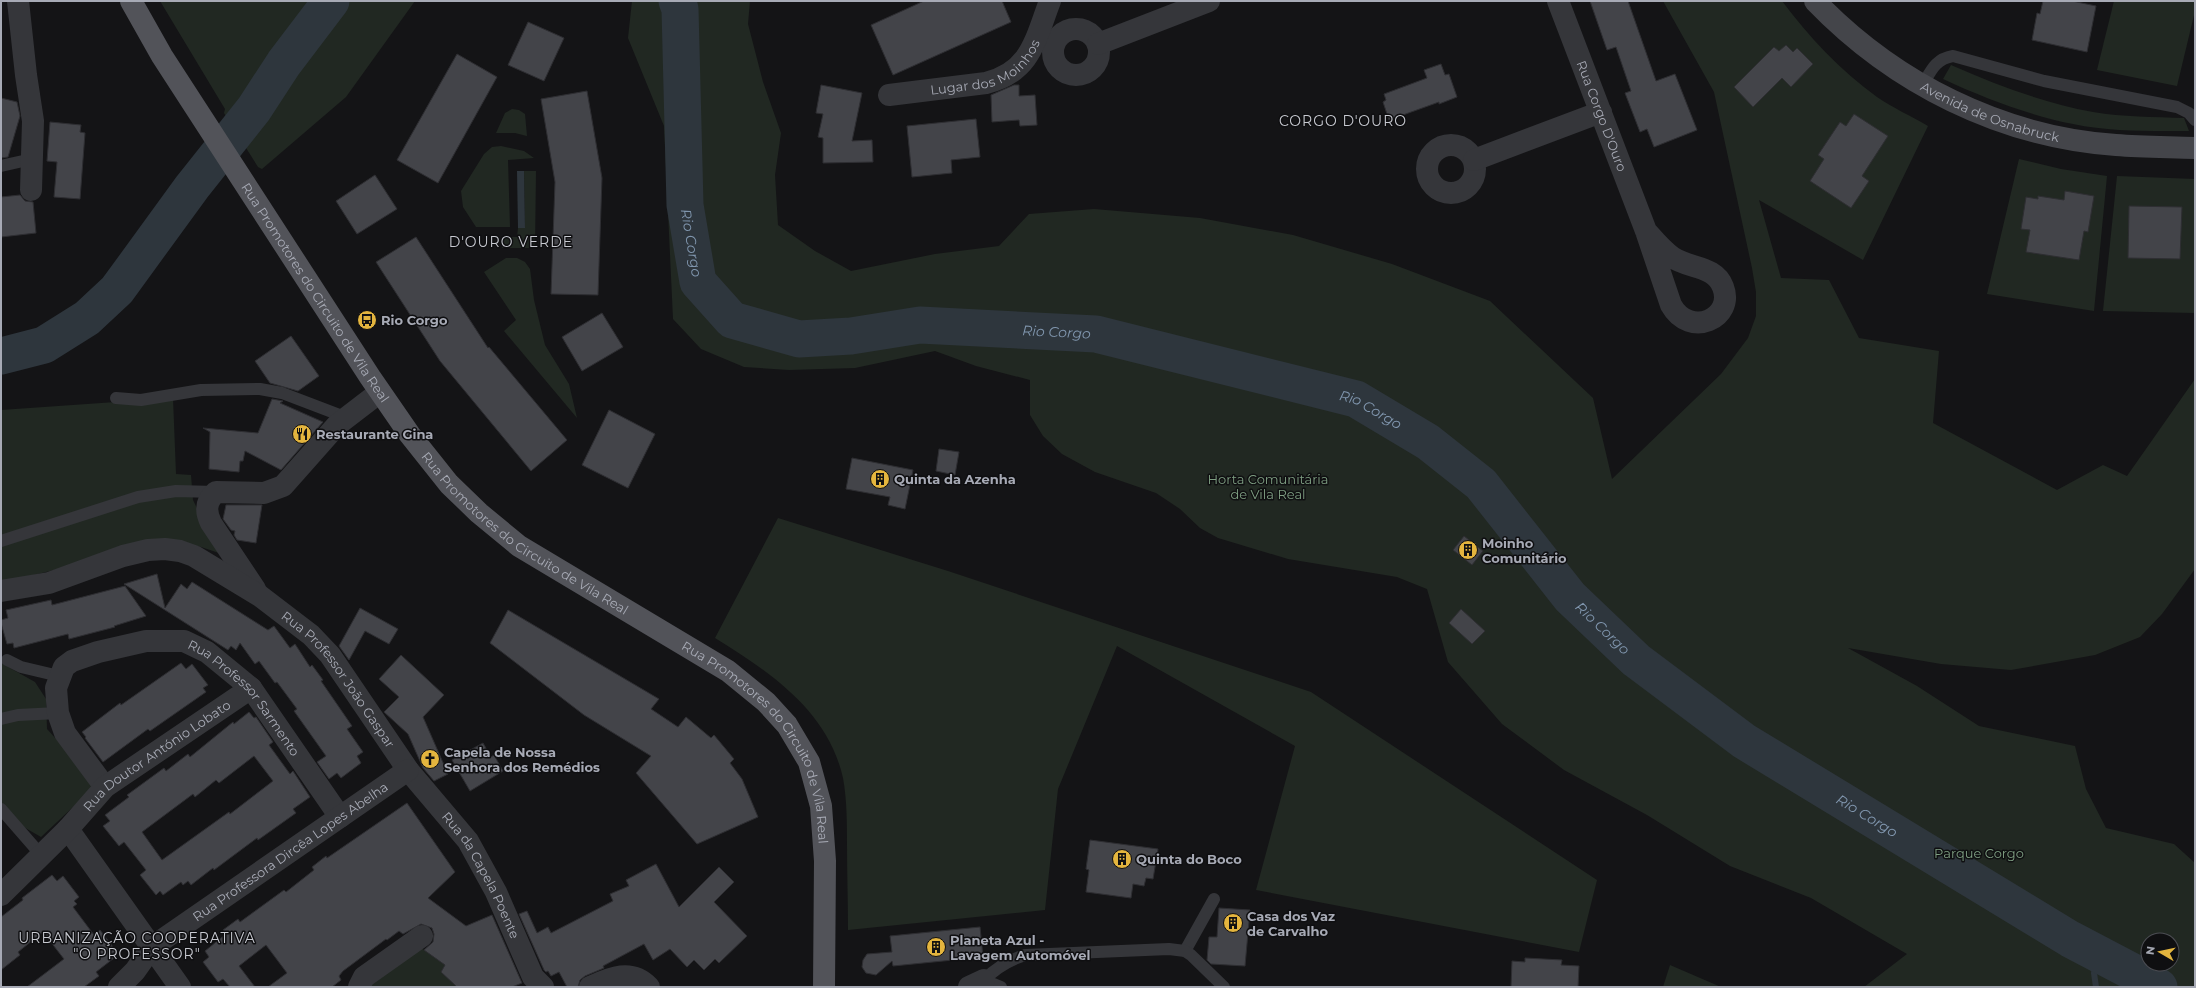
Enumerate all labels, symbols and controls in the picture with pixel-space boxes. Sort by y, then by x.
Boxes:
street label: Lugar dos Moinhos [929,37,1043,98]
street label: Rua Corgo D'Ouro [1573,58,1630,174]
street label: Avenida de Osnabruck [1918,78,2061,145]
district label: CORGO D'OURO [1279,112,1407,130]
street label: Rua Promotores do Circuito de Vila Real [238,180,393,405]
water label: Rio Corgo [677,207,706,278]
district label: D'OURO VERDE [449,233,573,251]
bus stop icon: Rio Corgo [356,309,378,331]
place label: Rio Corgo [381,312,448,328]
water label: Rio Corgo [1022,321,1092,343]
water label: Rio Corgo [1337,386,1405,433]
restaurant icon: Restaurante Gina [291,423,313,445]
place label: Restaurante Gina [316,426,433,442]
street label: Rua Promotores do Circuito de Vila Real [418,448,631,618]
building icon: Quinta da Azenha [869,468,891,490]
place label: Quinta da Azenha [894,471,1016,487]
park label: Horta Comunitária de Vila Real [1208,471,1328,502]
place label: Moinho Comunitário [1482,535,1567,566]
building icon: Moinho Comunitário [1457,539,1479,561]
water label: Rio Corgo [1572,598,1634,659]
street label: Rua Professor João Gaspar [278,607,399,751]
street label: Rua Professor Sarmento [186,636,303,759]
street label: Rua Promotores do Circuito de Vila Real [679,637,832,844]
street label: Rua Doutor António Lobato [79,696,233,815]
place label: Capela de Nossa Senhora dos Remédios [444,744,600,775]
church icon: Capela de Nossa Senhora dos Remédios [419,748,441,770]
street label: Rua Professora Dircêa Lopes Abelha [189,778,391,925]
water label: Rio Corgo [1833,790,1901,841]
street label: Rua da Capela Poente [439,808,523,941]
park label: Parque Corgo [1934,845,2024,861]
building icon: Quinta do Boco [1111,848,1133,870]
place label: Quinta do Boco [1136,851,1242,867]
place label: Casa dos Vaz de Carvalho [1247,908,1335,939]
building icon: Casa dos Vaz de Carvalho [1222,912,1244,934]
district label: URBANIZAÇÃO COOPERATIVA "O PROFESSOR" [18,929,256,963]
place label: Planeta Azul - Lavagem Automóvel [950,932,1090,963]
north arrow [2140,932,2180,972]
building icon: Planeta Azul - Lavagem Automóvel [925,936,947,958]
text: N [2143,945,2158,956]

